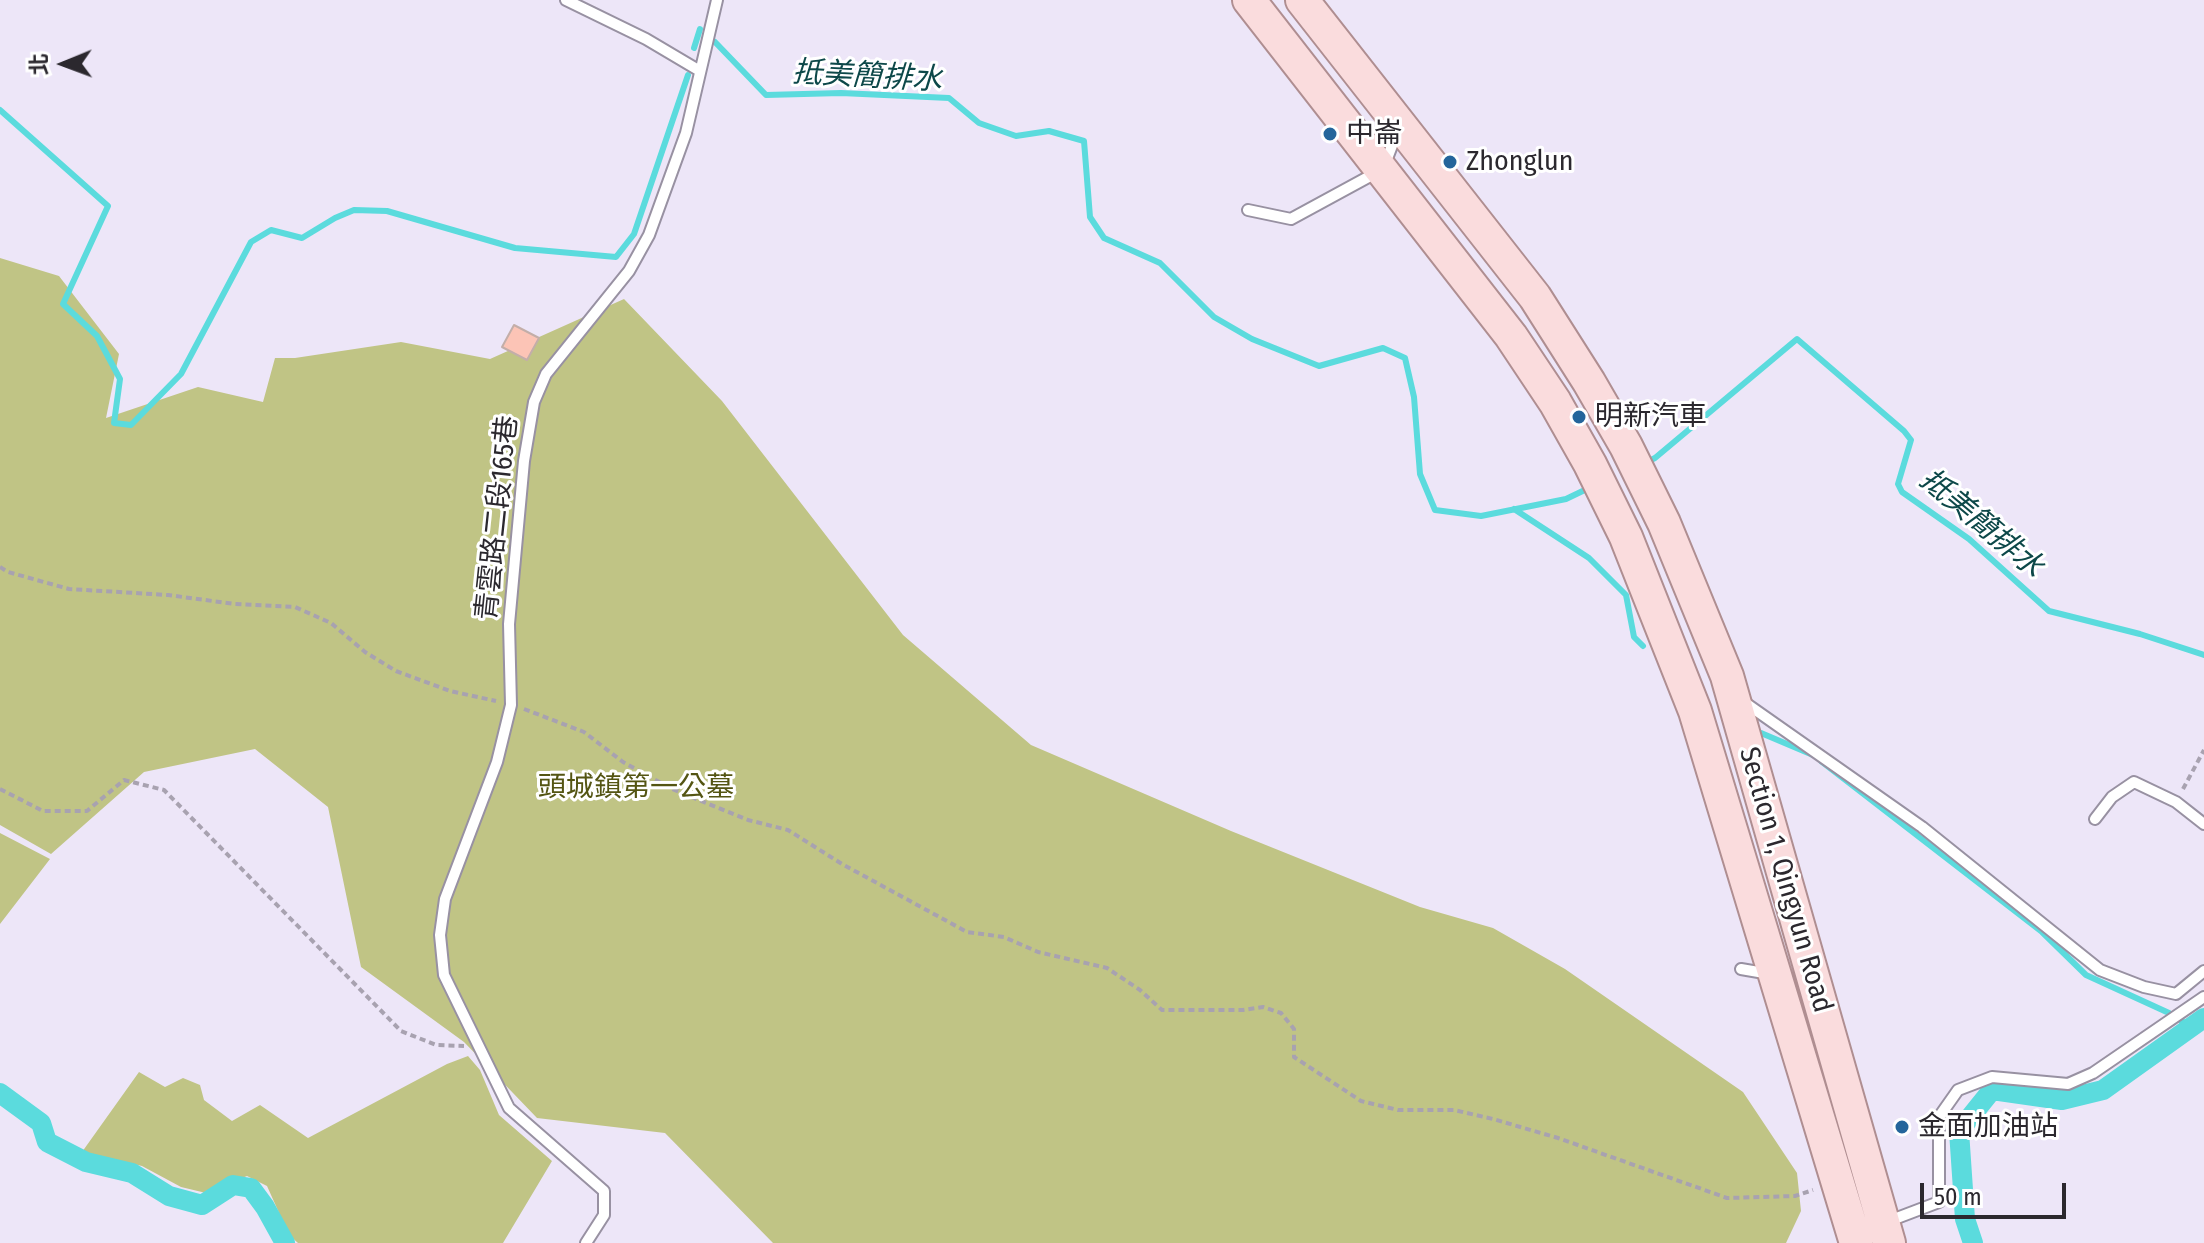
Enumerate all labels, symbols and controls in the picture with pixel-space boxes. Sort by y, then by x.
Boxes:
north arrow [24,24,104,104]
text: 北 [26,53,53,76]
water label: 抵美簡排水 [791,55,943,99]
place label: 中崙 [1346,117,1402,151]
marker: 中崙 [1321,125,1339,143]
place label: Zhonglun [1466,145,1573,179]
marker: Zhonglun [1441,153,1459,171]
place label: 明新汽車 [1595,400,1707,434]
marker: 明新汽車 [1570,408,1588,426]
street label: 青雲路二段165巷 [471,414,525,622]
water label: 抵美簡排水 [1912,462,2050,586]
street label: Section 1, Qingyun Road [1731,743,1839,1017]
park label: 頭城鎮第一公墓 [538,771,734,805]
place label: 金面加油站 [1918,1110,2058,1144]
marker: 金面加油站 [1893,1118,1911,1136]
scale bar [1924,1167,2070,1217]
text: 50 m [1934,1183,1982,1211]

